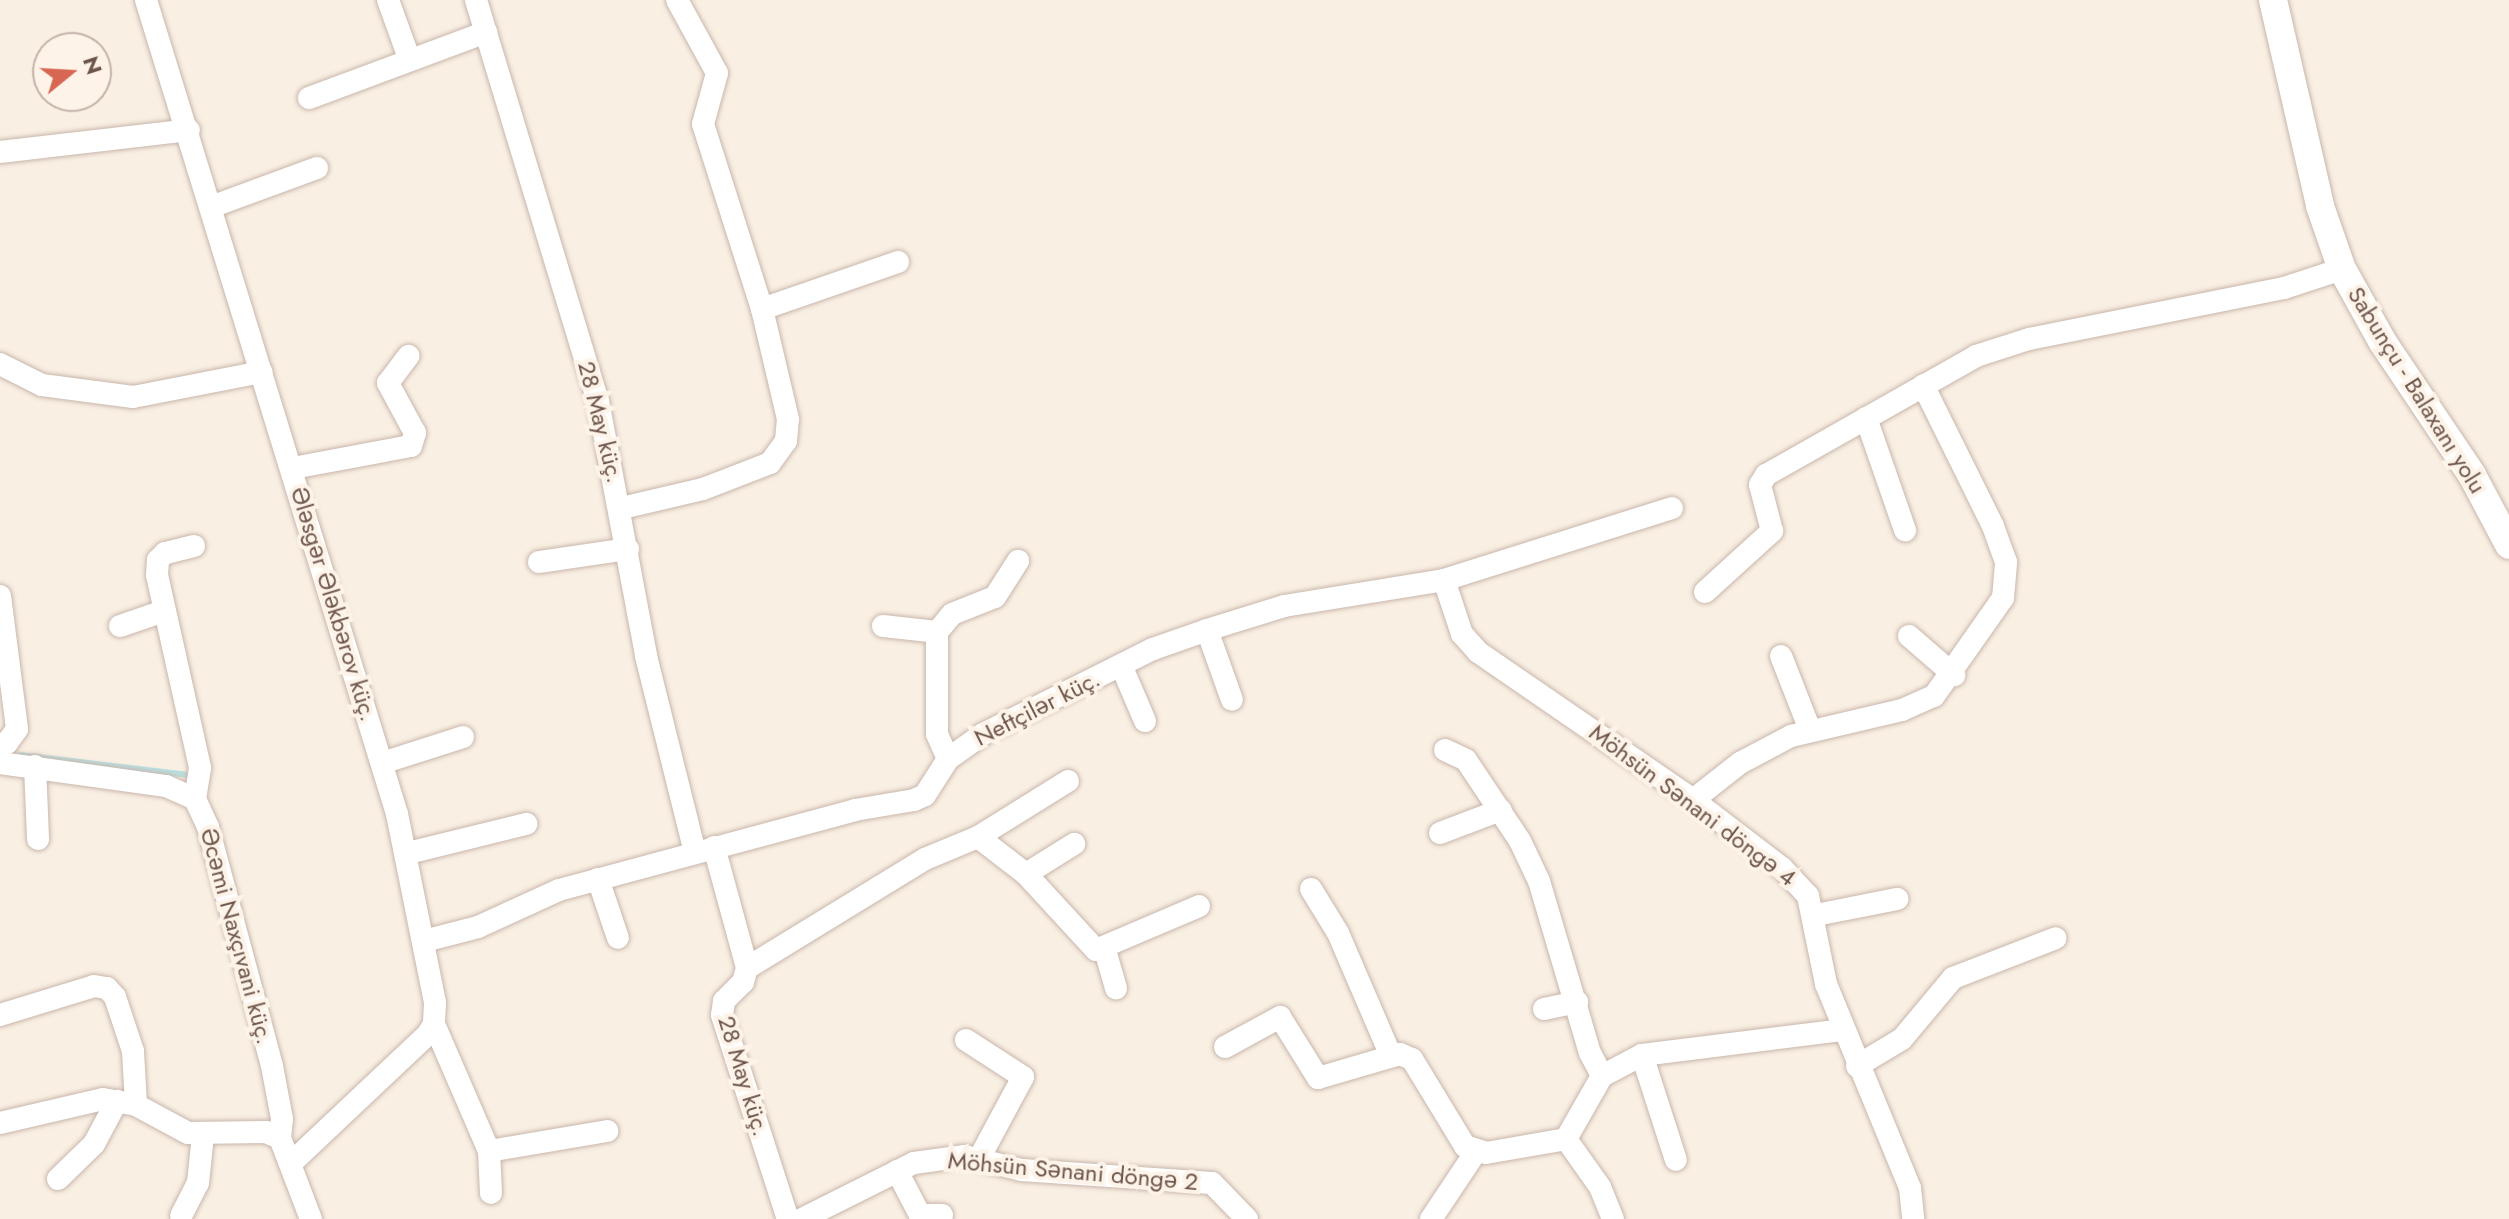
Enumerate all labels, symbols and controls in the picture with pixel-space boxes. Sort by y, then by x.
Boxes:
north arrow [32,32,112,112]
text: N [75,52,111,78]
street label: Sabunçu - Balaxanı yolu [2342,281,2492,499]
street label: 28 May küç. [572,358,630,486]
street label: Ələsgər Ələkbərov küç. [285,483,383,725]
street label: Neftçilər küç. [969,664,1105,752]
street label: Möhsün Sənani döngə 4 [1584,718,1802,892]
street label: Əcəmi Naxçıvani küç. [194,825,280,1047]
street label: 28 May küç. [712,1012,776,1140]
street label: Möhsün Sənani döngə 2 [947,1146,1199,1196]

